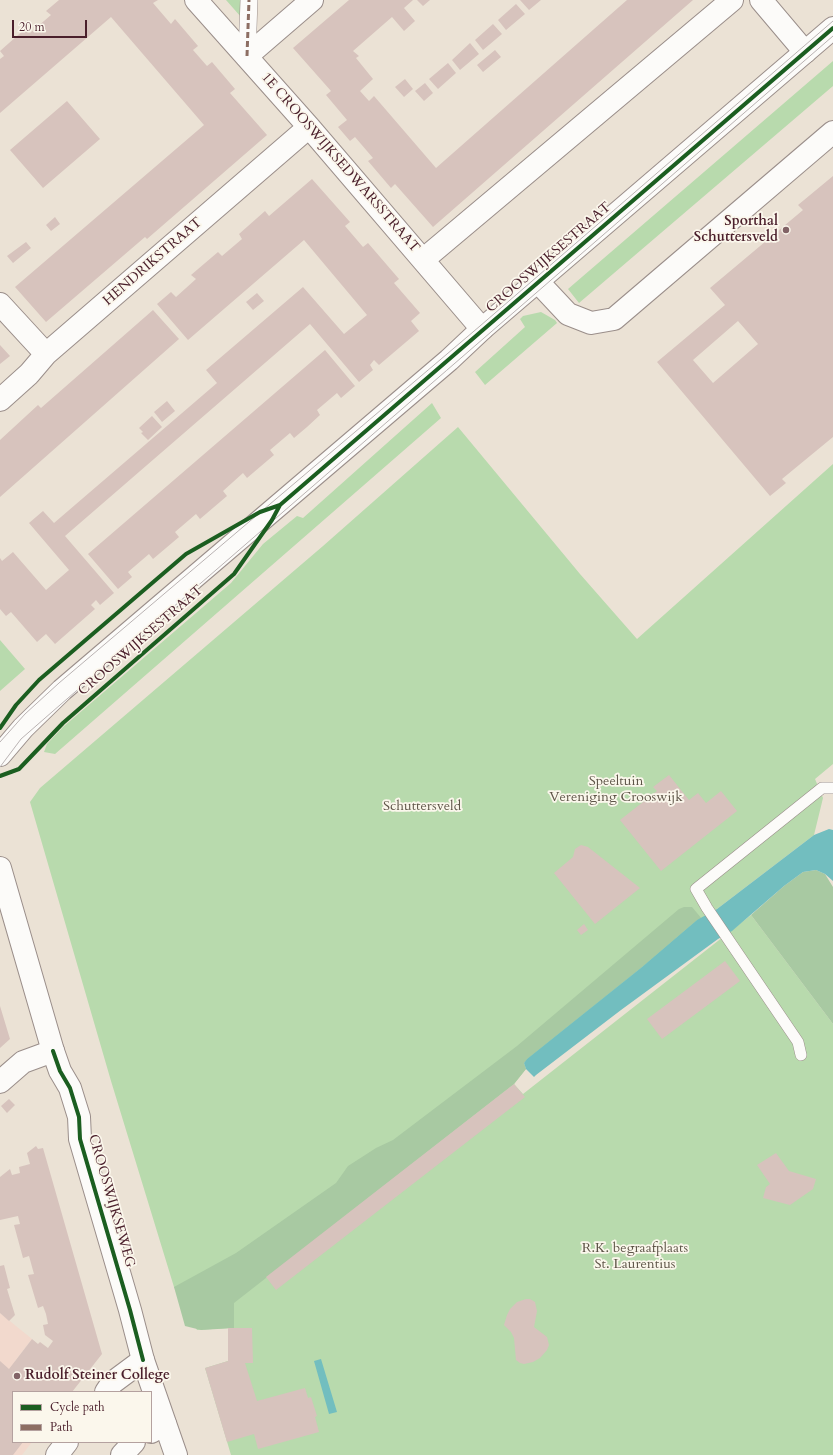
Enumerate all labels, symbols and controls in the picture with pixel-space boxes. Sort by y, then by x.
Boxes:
scale bar [14,12,89,38]
text: 20 m [19,19,45,35]
street label: 1E CROOSWIJKSEDWARSSTRAAT [257,70,423,256]
street label: CROOSWIJKSESTRAAT [483,199,615,317]
street label: HENDRIKSTRAAT [100,214,206,310]
place label: Sporthal Schuttersveld [694,214,778,246]
marker: Sporthal Schuttersveld [781,225,791,235]
street label: CROOSWIJKSESTRAAT [75,582,207,700]
park label: Speeltuin Vereniging Crooswijk [549,774,683,806]
park label: Schuttersveld [383,799,461,815]
street label: CROOSWIJKSEWEG [84,1132,138,1270]
park label: R.K. begraafplaats St. Laurentius [582,1241,688,1274]
place label: Rudolf Steiner College [25,1368,170,1384]
marker: Rudolf Steiner College [12,1371,22,1381]
legend [12,1391,152,1443]
text: Cycle path [50,1399,105,1415]
text: Path [50,1419,73,1435]

